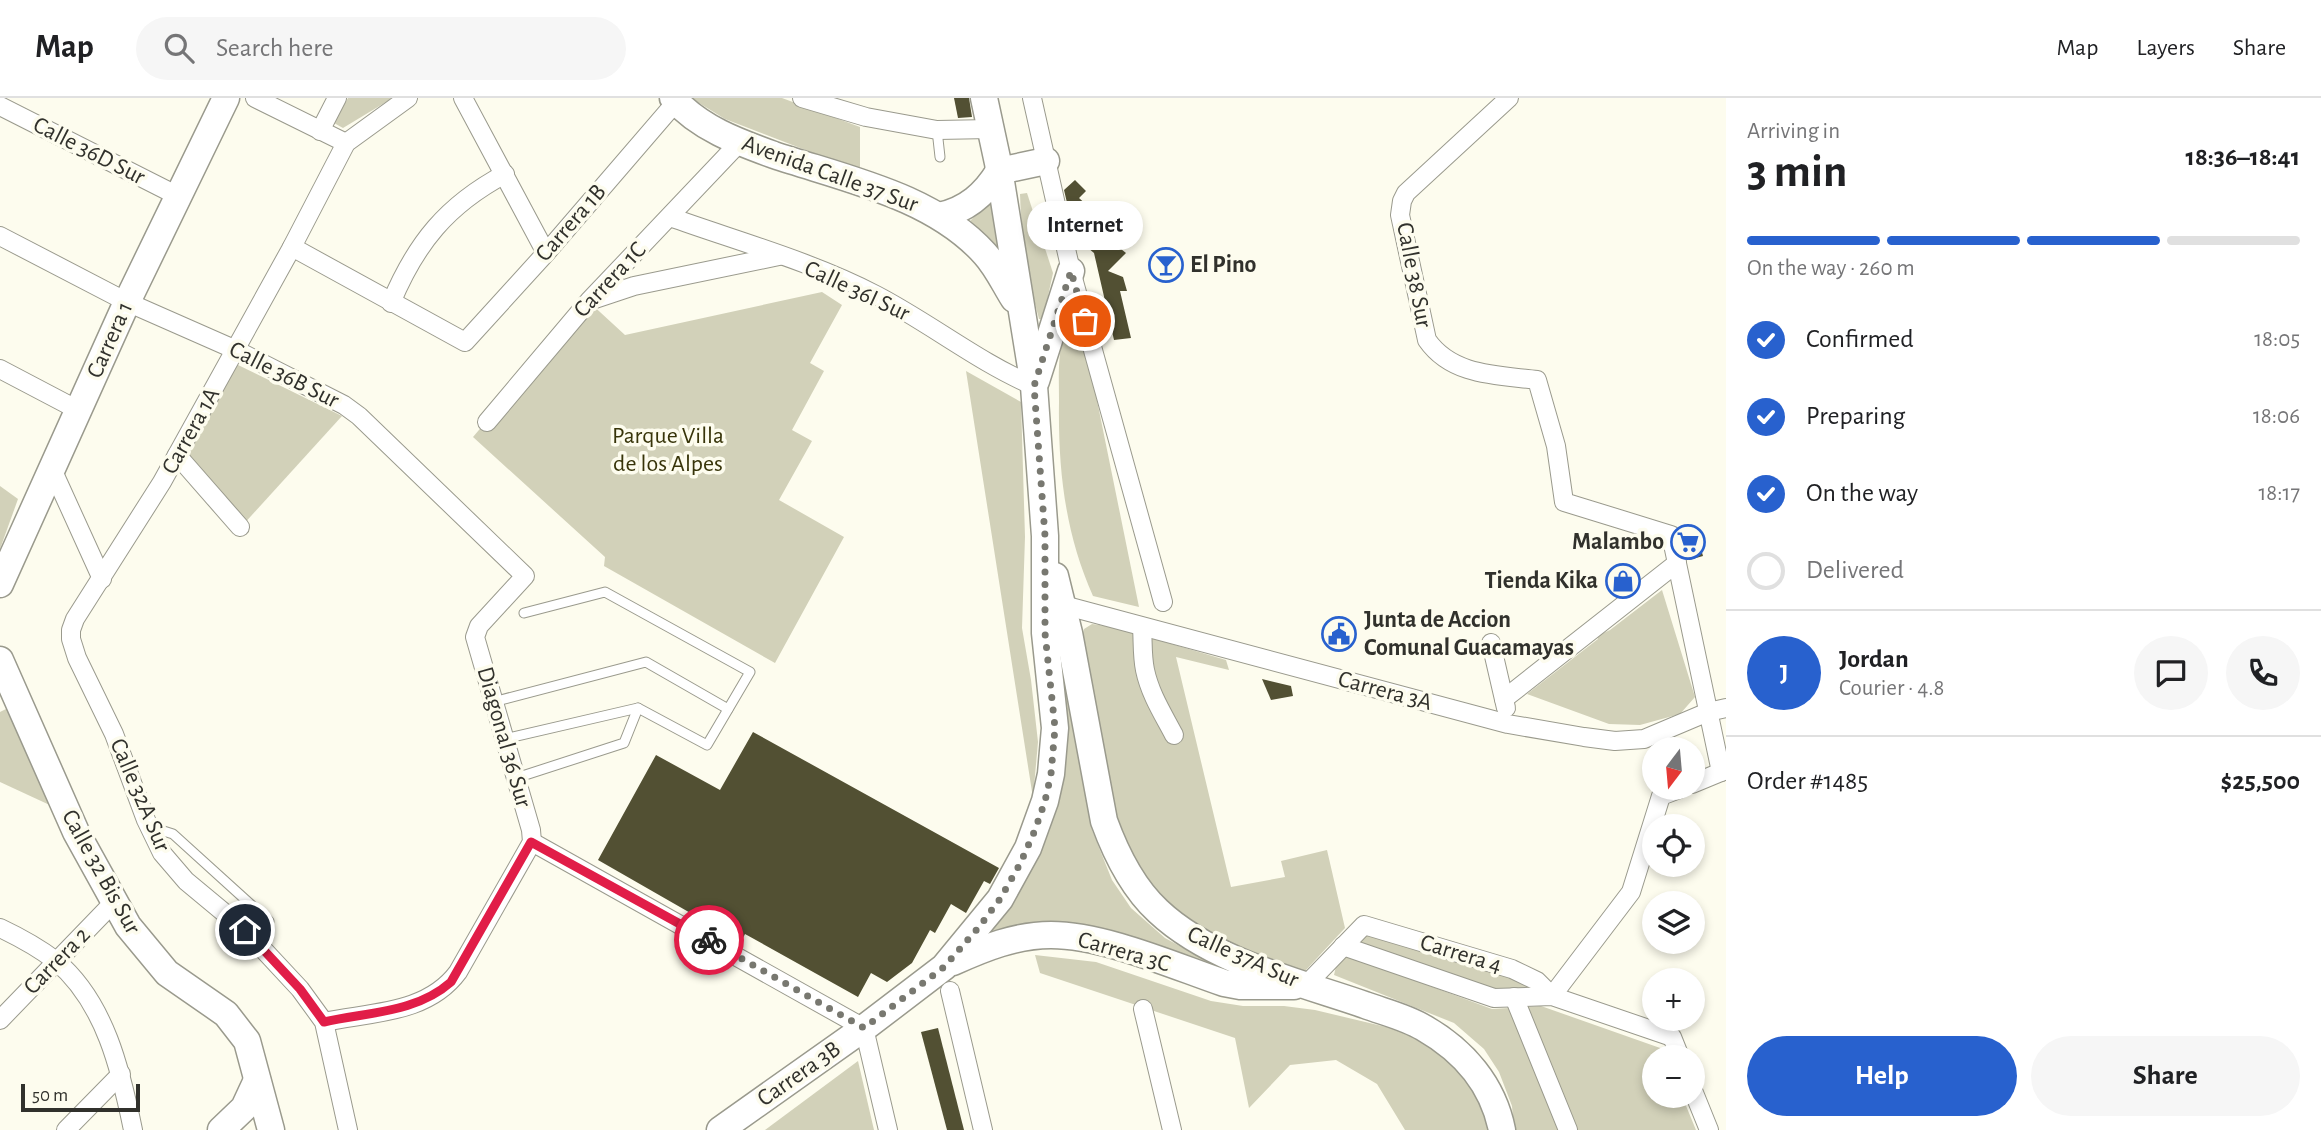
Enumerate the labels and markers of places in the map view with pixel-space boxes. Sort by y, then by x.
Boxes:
callout: Internet [1027,202,1143,251]
bar icon: El Pino [1147,246,1185,284]
place label: El Pino [1190,253,1257,277]
pin [1055,291,1115,351]
supermarket icon: Malambo [1669,523,1707,561]
place label: Malambo [1572,530,1664,554]
shop icon: Tienda Kika [1604,562,1642,600]
place label: Tienda Kika [1485,569,1598,593]
place label: Junta de Accion Comunal Guacamayas [1364,608,1574,660]
public building icon: Junta de Accion Comunal Guacamayas [1320,615,1358,653]
pin [215,900,275,960]

